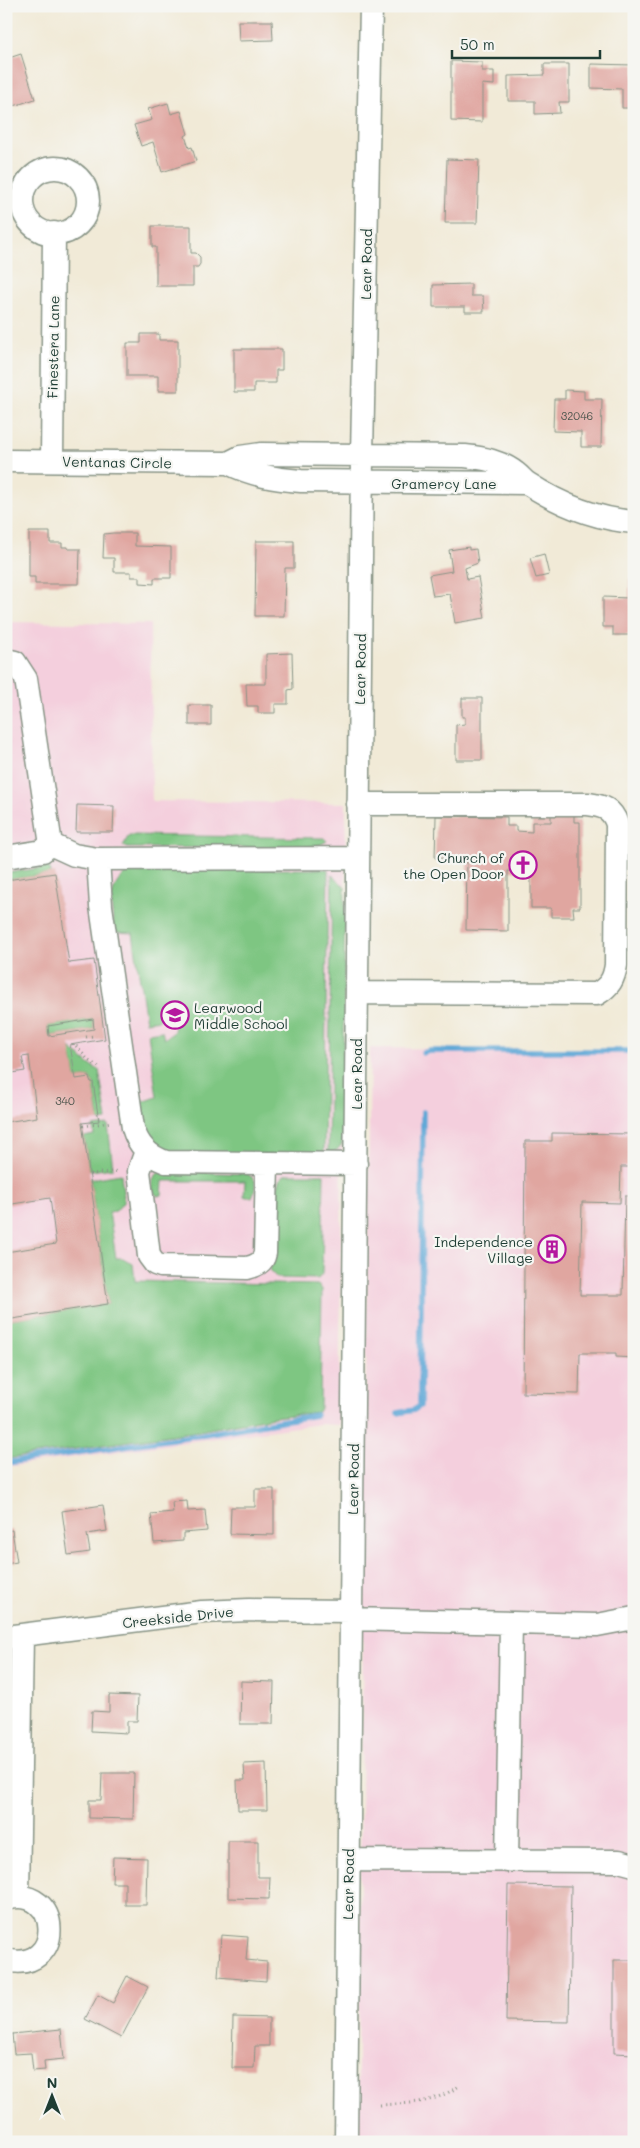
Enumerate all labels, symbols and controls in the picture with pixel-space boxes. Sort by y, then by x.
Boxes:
scale bar [452,28,600,60]
text: 50 m [460,34,495,54]
street label: Lear Road [356,228,376,300]
street label: Finestera Lane [43,295,63,399]
house number: 32046 [561,408,593,423]
street label: Ventanas Circle [62,452,172,472]
street label: Gramercy Lane [391,474,497,493]
street label: Lear Road [350,633,370,705]
place label: Church of the Open Door [403,848,505,883]
church icon: Church of the Open Door [508,850,538,880]
place label: Learwood Middle School [194,998,288,1033]
school or university icon: Learwood Middle School [160,1000,190,1030]
street label: Lear Road [347,1038,366,1110]
house number: 340 [55,1093,75,1108]
place label: Independence Village [434,1232,533,1267]
building icon: Independence Village [537,1234,567,1264]
street label: Lear Road [343,1443,363,1515]
street label: Creekside Drive [121,1602,235,1632]
street label: Lear Road [338,1848,358,1920]
north arrow [28,2070,78,2120]
text: N [47,2073,57,2092]

